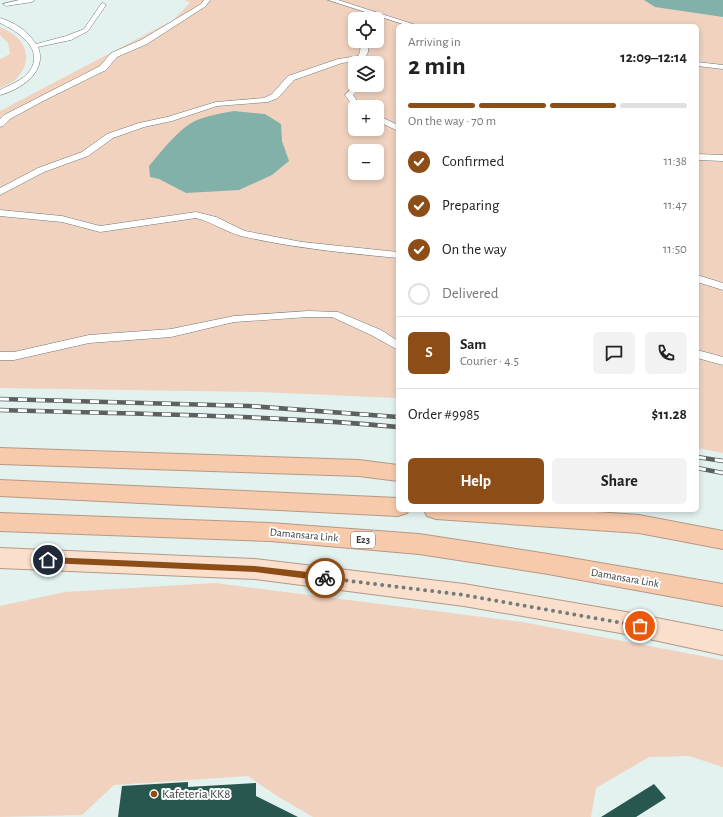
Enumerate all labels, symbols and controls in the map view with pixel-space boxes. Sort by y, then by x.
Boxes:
map controls [348,12,384,180]
button: locate [348,12,384,48]
text: Arriving in [408,36,461,49]
text: 12:09–12:14 [620,50,687,65]
text: 2 min [408,53,466,79]
button: layers [348,56,384,92]
button: + [348,100,384,136]
text: On the way · 70 m [408,115,496,128]
button: − [348,144,384,180]
icon: check [408,151,430,173]
text: Confirmed [442,154,504,169]
text: 11:38 [664,155,687,168]
icon: check [408,195,430,217]
text: Preparing [442,198,499,213]
text: 11:47 [663,199,687,212]
icon: check [408,239,430,261]
text: On the way [442,242,507,257]
text: 11:50 [663,243,687,256]
text: Delivered [442,286,499,301]
button: chat [593,332,635,374]
button: phone [645,332,687,374]
text: Sam [460,337,486,352]
text: S [425,345,433,360]
text: Courier · 4.5 [460,355,519,368]
text: Order #9985 [408,407,480,422]
text: $11.28 [652,407,687,422]
button: Help [408,458,544,504]
button: Share [552,458,687,504]
street label: Damansara Link [269,527,339,543]
road number: E23 [351,532,375,548]
pin [31,543,65,577]
icon: home [37,549,59,571]
courier [305,558,345,598]
icon: bike [314,567,336,589]
street label: Damansara Link [590,567,660,589]
pin [623,609,657,643]
icon: bag [629,615,651,637]
place label: Kafeteria KK8 [162,788,230,801]
marker: Kafeteria KK8 [149,789,159,799]

